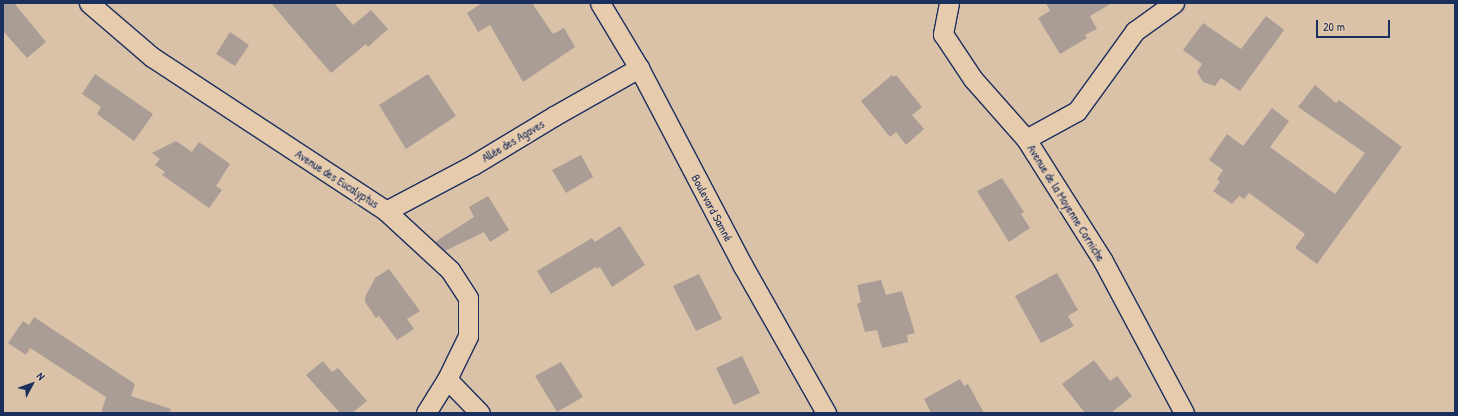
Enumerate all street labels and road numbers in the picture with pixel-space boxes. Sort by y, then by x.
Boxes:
street label: Allée des Agaves [479,117,547,165]
street label: Avenue de la Moyenne Corniche [1024,142,1108,264]
street label: Avenue des Eucalyptus [293,147,381,211]
street label: Boulevard Samné [688,172,736,244]

